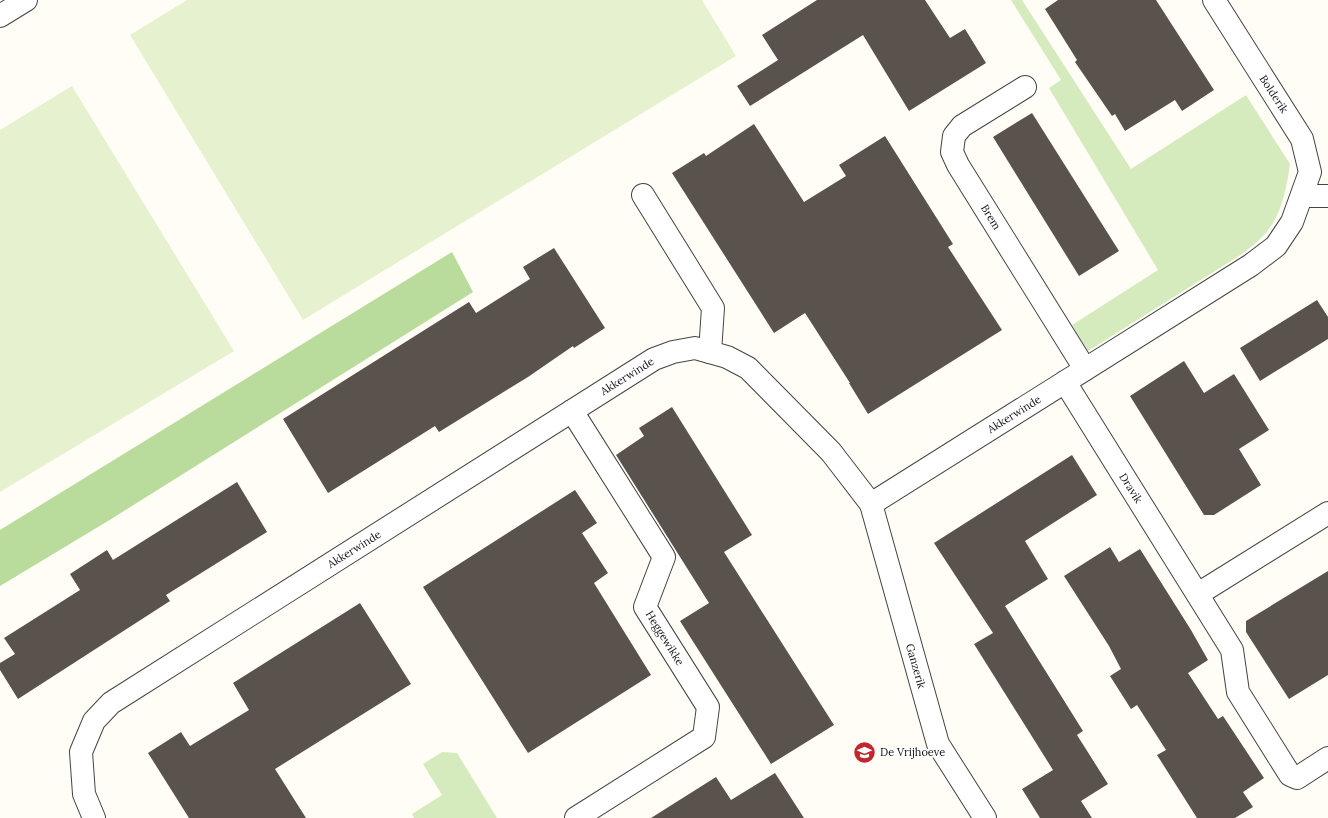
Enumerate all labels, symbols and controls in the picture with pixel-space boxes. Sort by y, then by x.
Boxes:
street label: Bolderik [1257,72,1292,116]
street label: Brem [978,202,1004,232]
street label: Akkerwinde [597,354,656,399]
street label: Akkerwinde [984,392,1043,437]
street label: Dravik [1116,470,1146,506]
street label: Akkerwinde [324,527,383,572]
street label: Heggewikke [643,608,687,668]
street label: Ganzerik [903,642,929,690]
school or university icon: De Vrijhoeve [852,739,878,765]
place label: De Vrijhoeve [880,745,945,759]

